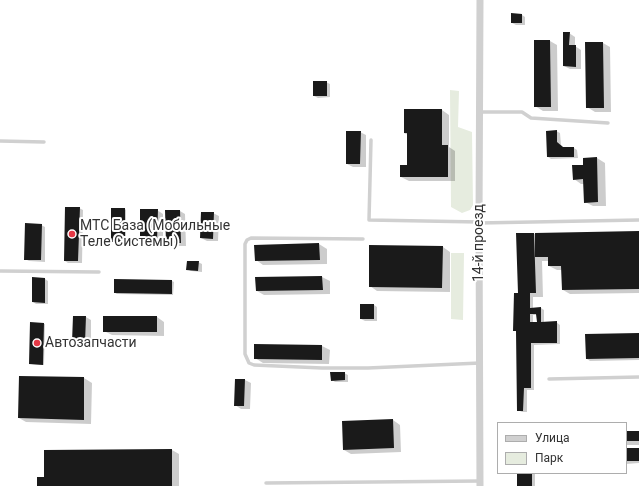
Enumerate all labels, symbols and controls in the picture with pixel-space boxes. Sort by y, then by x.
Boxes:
street label: 14-й проезд [471,204,487,282]
place label: МТС База (Мобильные Теле Системы) [80,218,230,250]
marker: МТС База (Мобильные Теле Системы) [67,229,77,239]
place label: Автозапчасти [45,335,137,351]
marker: Автозапчасти [32,338,42,348]
legend [497,422,627,474]
text: Улица [535,431,570,445]
text: Парк [535,451,563,465]

